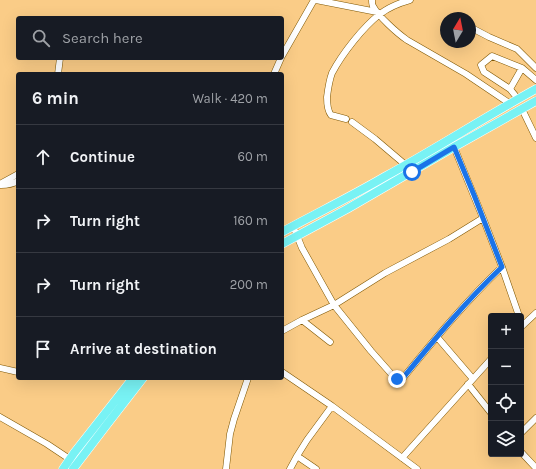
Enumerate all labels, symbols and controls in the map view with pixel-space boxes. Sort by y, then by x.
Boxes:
north arrow [440,12,476,48]
search box [16,16,284,60]
icon: search [30,27,52,49]
text: Search here [62,29,143,47]
text: 6 min [32,88,79,108]
text: Walk · 420 m [192,91,268,106]
icon: ahead [32,146,54,168]
text: Continue [70,148,135,166]
text: 60 m [238,149,268,164]
route start [403,163,421,181]
icon: right [32,210,54,232]
text: Turn right [70,212,140,230]
text: 160 m [233,213,268,228]
icon: right [32,274,54,296]
text: Turn right [70,276,140,294]
text: 200 m [230,277,268,292]
map controls [488,313,524,457]
button: + [488,313,524,349]
icon: arrive [32,338,54,360]
text: Arrive at destination [70,340,217,358]
button: − [488,349,524,385]
route end [388,370,406,388]
button: locate [488,385,524,421]
button: layers [488,421,524,457]

